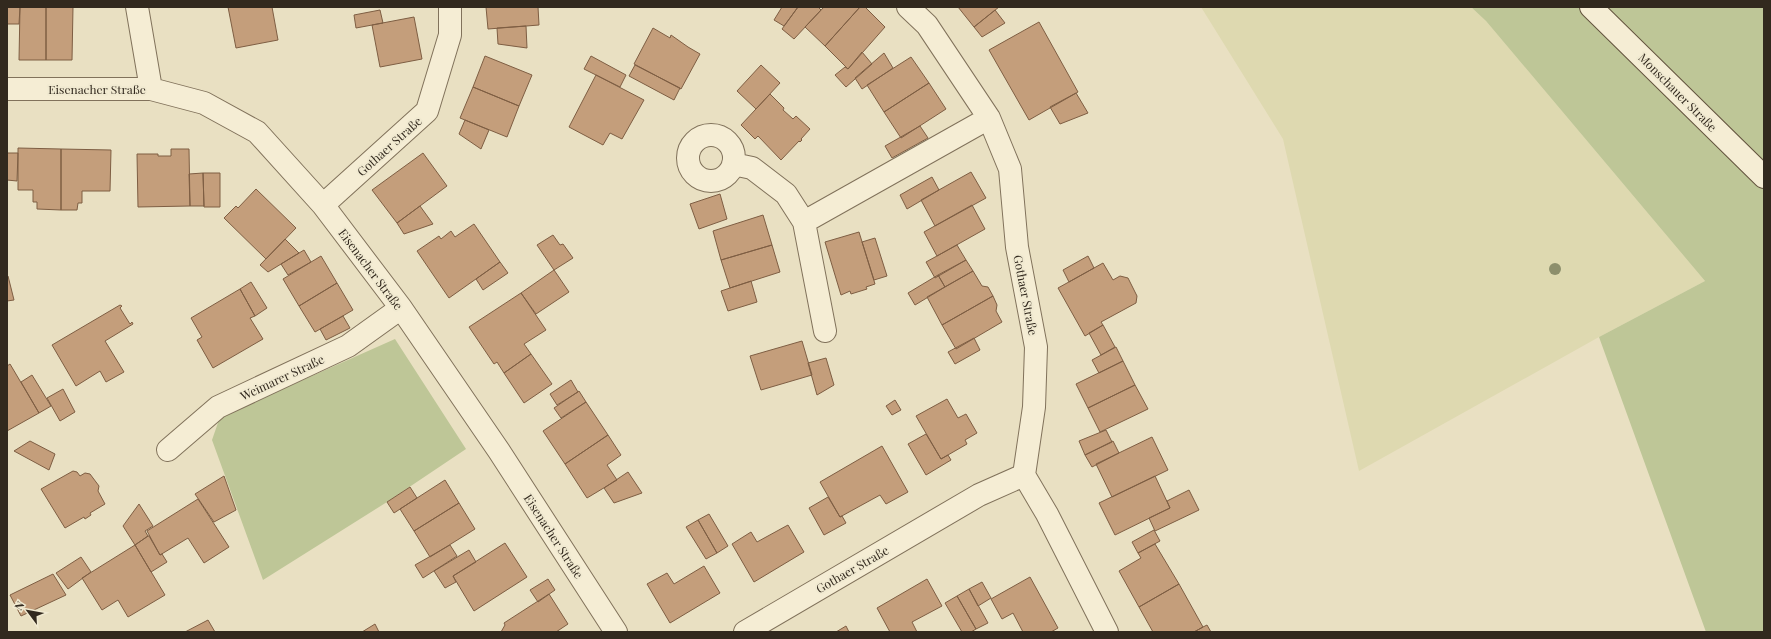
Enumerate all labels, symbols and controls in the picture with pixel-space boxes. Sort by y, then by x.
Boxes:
street label: Monschauer Straße [1635,49,1721,135]
street label: Eisenacher Straße [48,81,146,97]
street label: Gothaer Straße [353,113,425,179]
street label: Eisenacher Straße [335,225,407,313]
street label: Gothaer Straße [1010,253,1042,337]
street label: Weimarer Straße [237,351,326,404]
street label: Eisenacher Straße [521,491,587,581]
street label: Gothaer Straße [813,542,891,596]
north arrow [8,591,48,631]
text: N [11,598,28,613]

